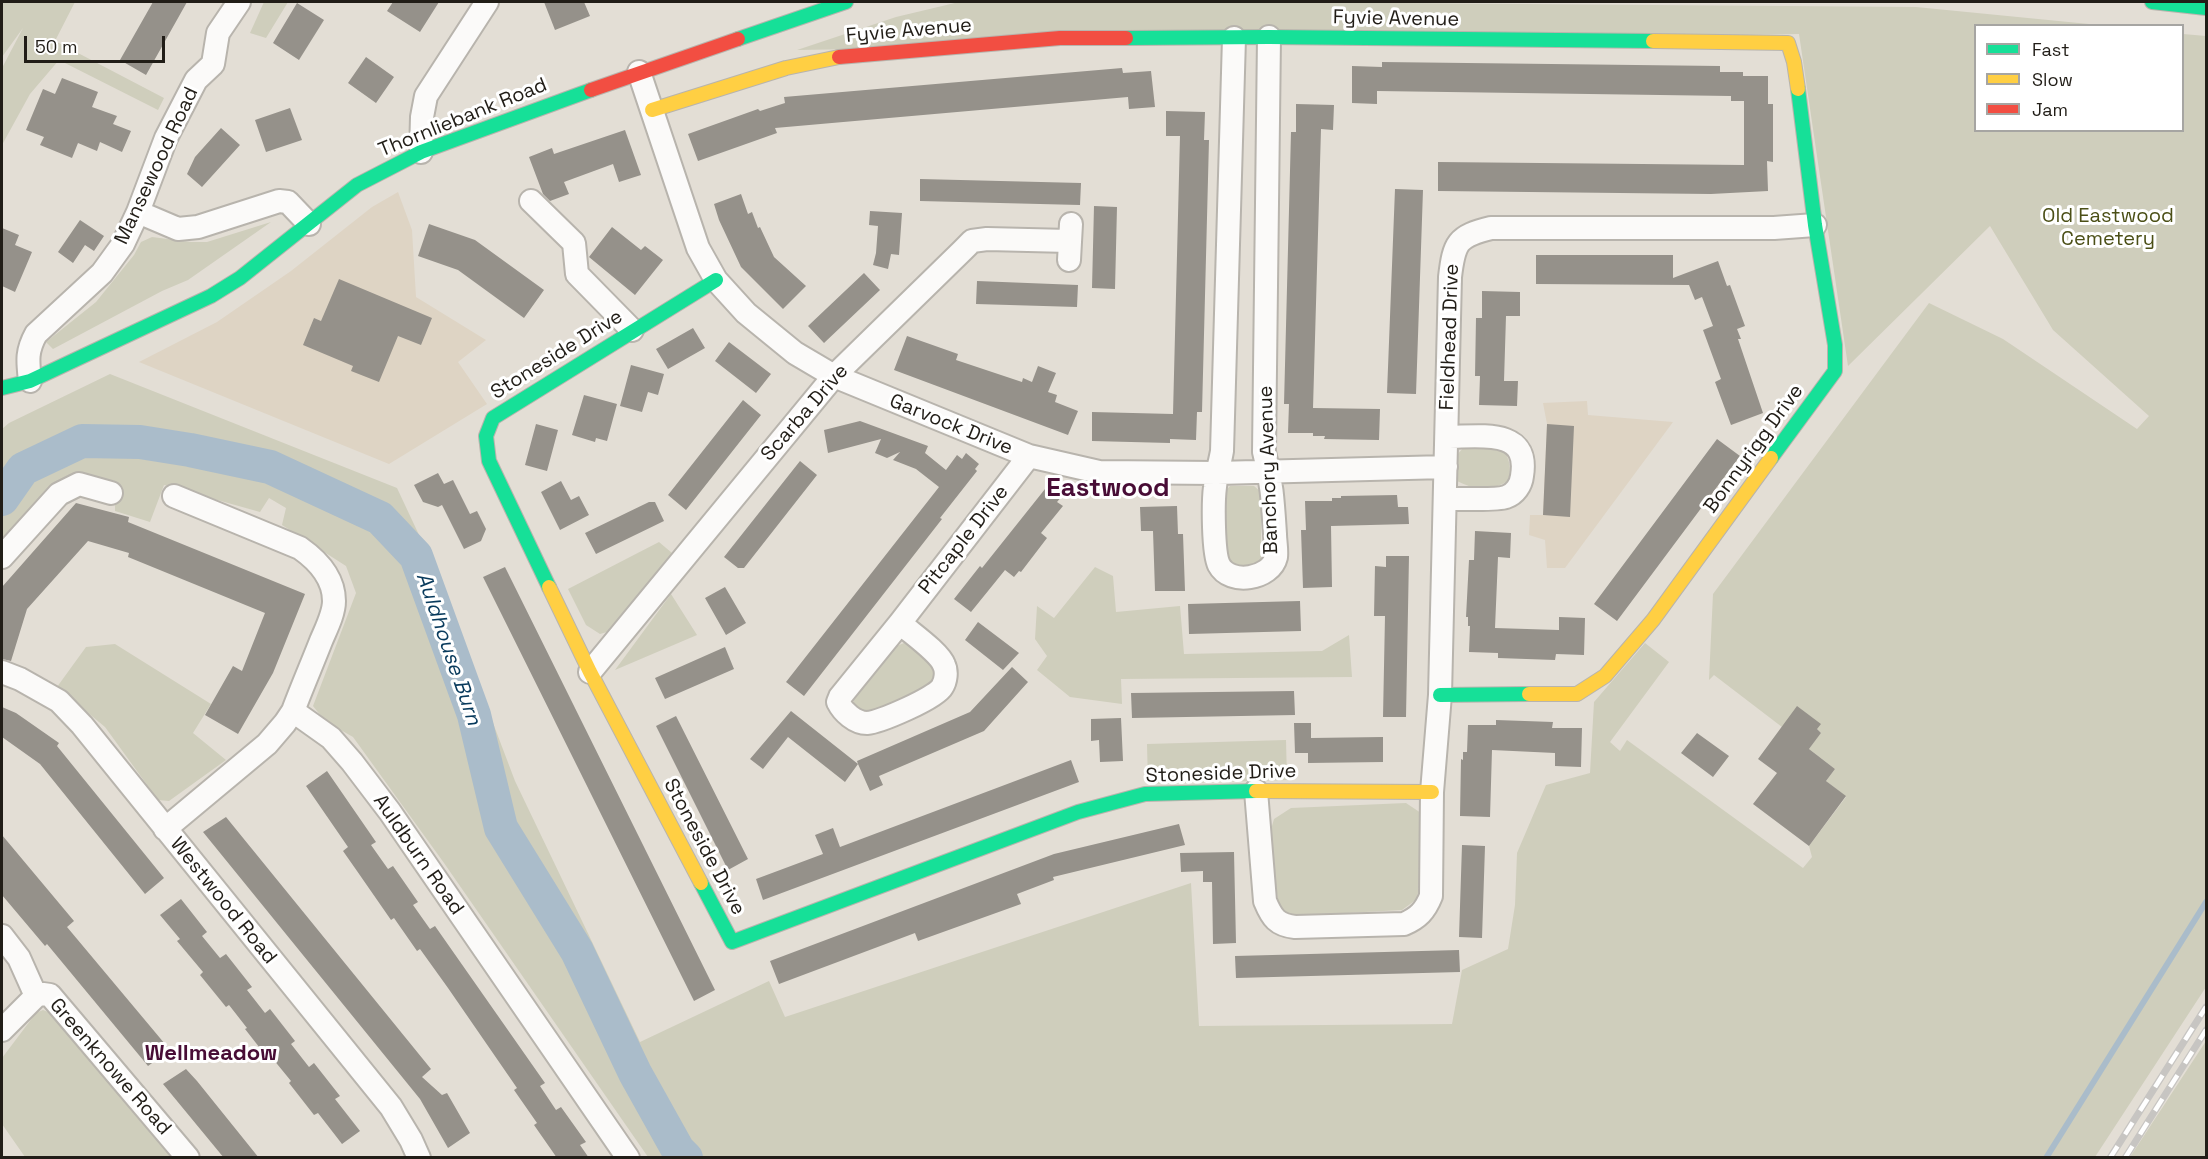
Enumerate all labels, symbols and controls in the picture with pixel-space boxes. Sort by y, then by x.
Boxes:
street label: Fyvie Avenue [1333,6,1459,32]
street label: Fyvie Avenue [845,14,973,48]
scale bar [27,24,168,62]
legend [1974,24,2184,132]
text: 50 m [35,35,77,58]
text: Fast [2032,38,2069,61]
text: Slow [2032,68,2073,91]
street label: Thornliebank Road [375,73,551,163]
street label: Mansewood Road [110,83,204,249]
text: Jam [2032,98,2068,121]
park label: Old Eastwood Cemetery [2042,205,2174,252]
street label: Fieldhead Drive [1435,263,1465,411]
street label: Stoneside Drive [487,305,627,405]
street label: Scarba Drive [756,360,854,466]
street label: Bonnyrigg Drive [1699,380,1809,518]
street label: Banchory Avenue [1254,385,1284,555]
street label: Garvock Drive [886,389,1016,461]
district label: Eastwood [1046,473,1170,505]
street label: Pitcaple Drive [914,481,1014,599]
water label: Auldhouse Burn [410,569,486,729]
street label: Stoneside Drive [1145,759,1297,789]
street label: Stoneside Drive [658,775,750,919]
street label: Auldburn Road [368,790,468,920]
street label: Westwood Road [165,833,281,969]
street label: Greenknowe Road [44,994,176,1140]
district label: Wellmeadow [145,1041,277,1067]

